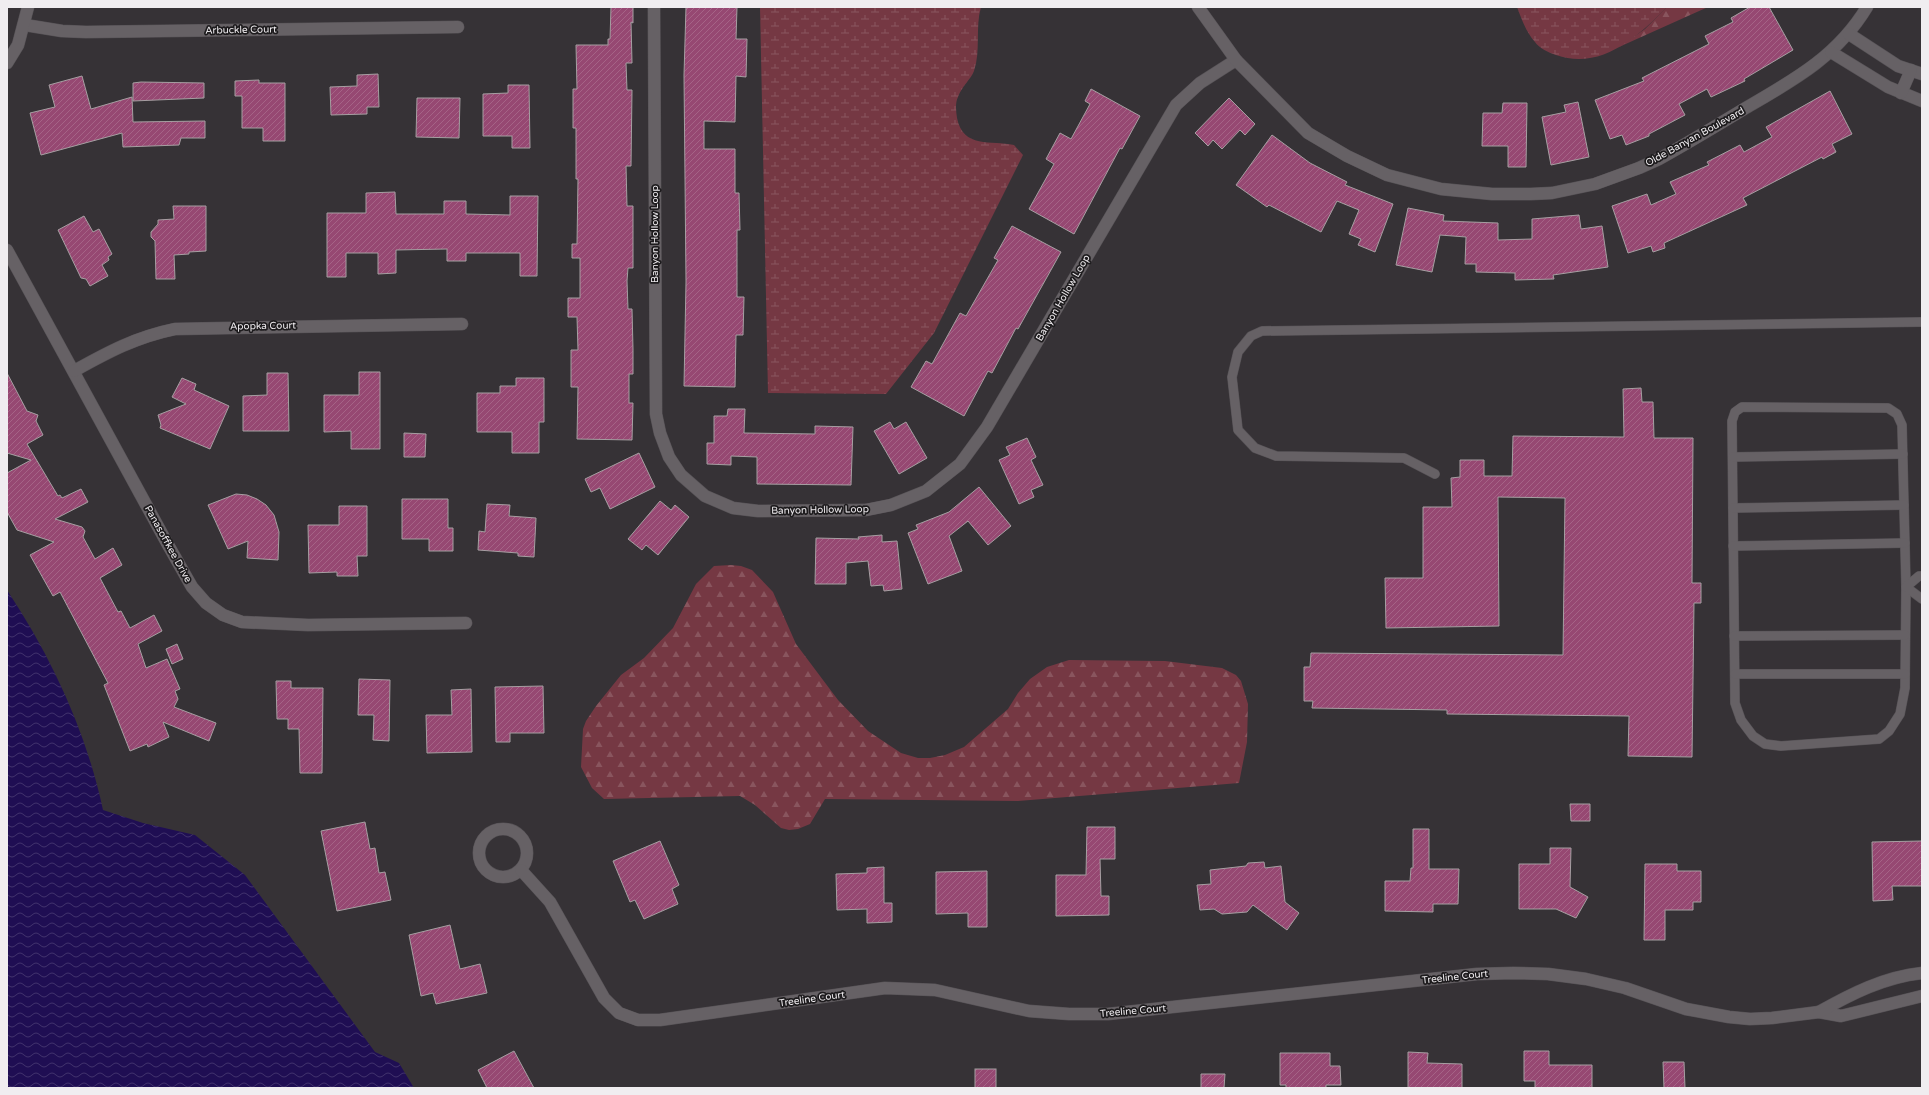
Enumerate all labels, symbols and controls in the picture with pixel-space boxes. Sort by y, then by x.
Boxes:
street label: Arbuckle Court [205,23,277,37]
street label: Olde Banyan Boulevard [1643,105,1747,169]
street label: Banyon Hollow Loop [649,185,661,283]
street label: Banyon Hollow Loop [1033,253,1093,343]
street label: Apopka Court [230,319,296,333]
street label: Panasoffkee Drive [142,503,194,585]
street label: Banyon Hollow Loop [771,503,869,517]
street label: Treeline Court [1421,968,1489,986]
street label: Treeline Court [778,988,846,1010]
street label: Treeline Court [1099,1002,1167,1020]

